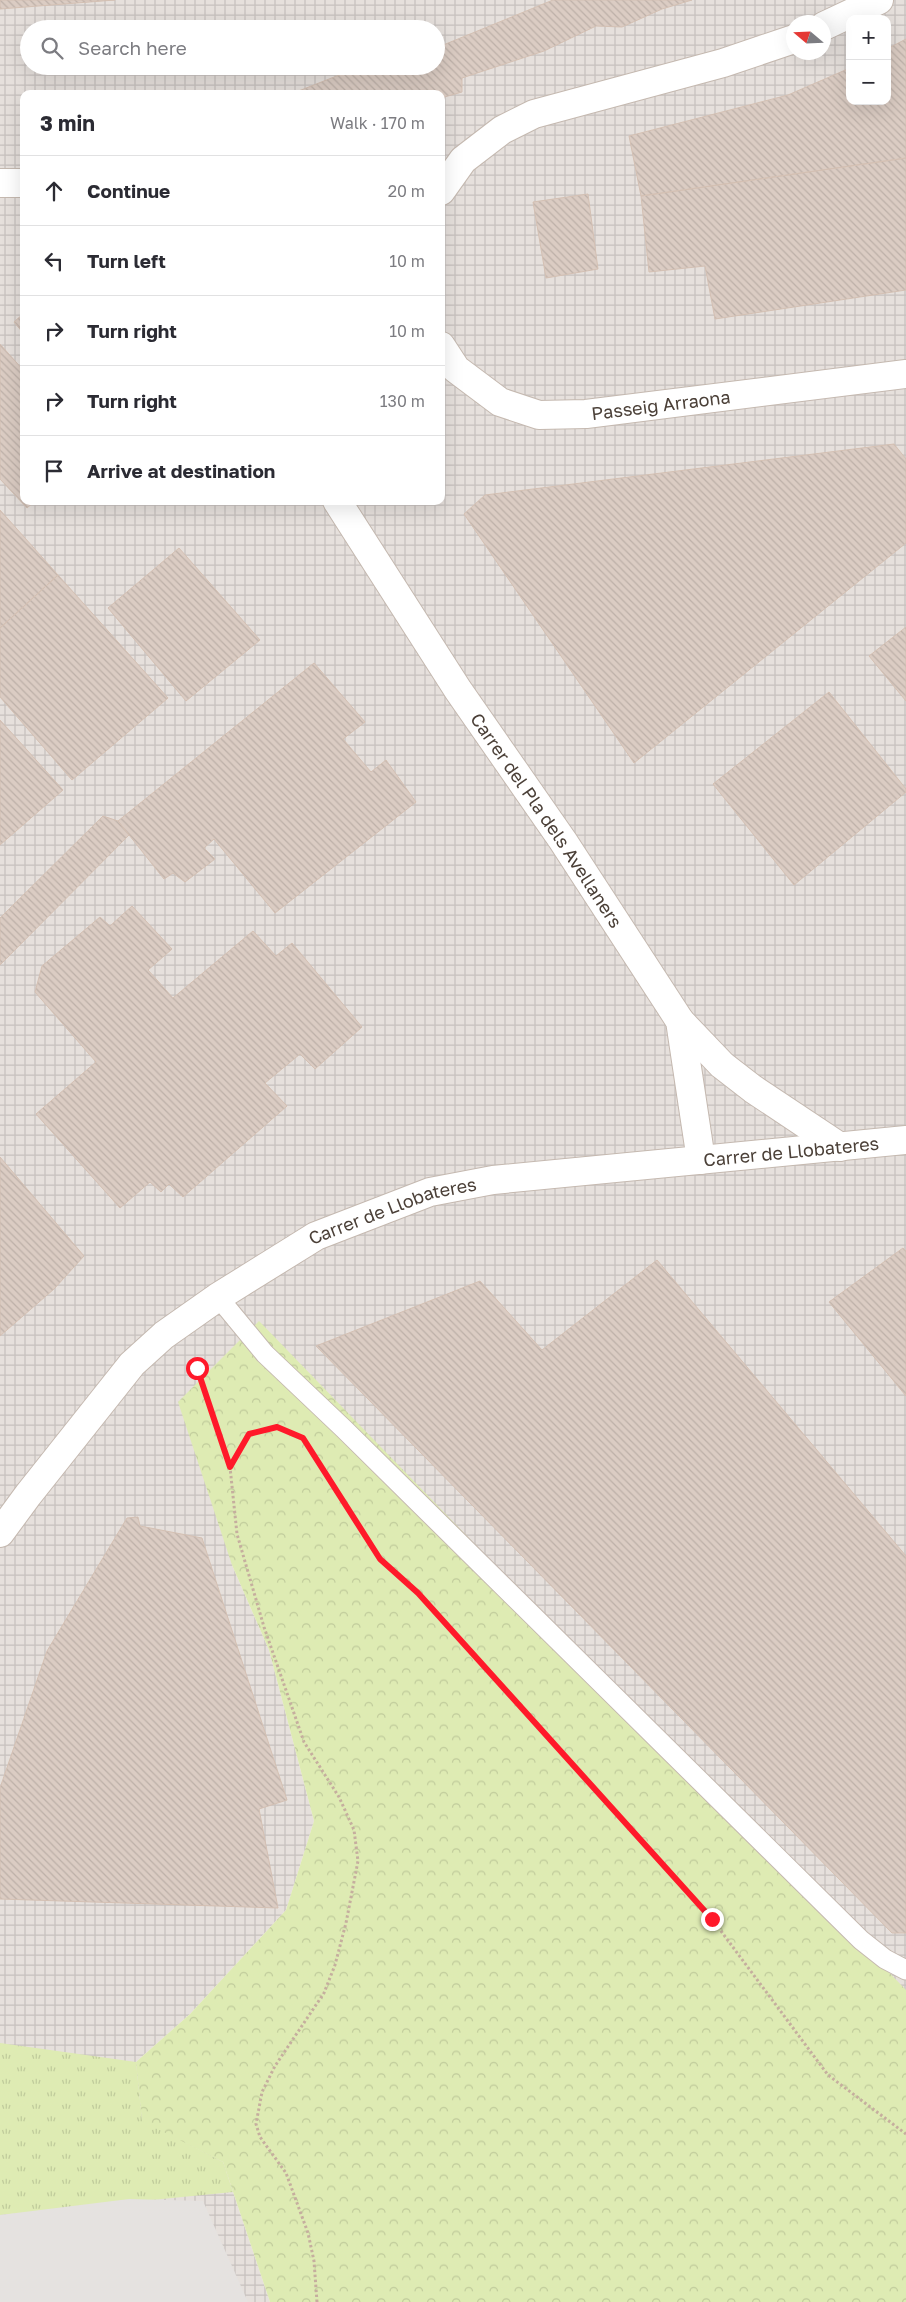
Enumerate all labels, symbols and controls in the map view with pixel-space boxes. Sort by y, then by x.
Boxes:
north arrow [786,15,831,60]
map controls [846,15,891,105]
button: + [846,15,891,60]
search box [20,20,445,75]
icon: search [38,34,66,62]
text: Search here [78,36,187,59]
button: − [846,60,891,105]
text: 3 min [40,110,95,136]
text: Walk · 170 m [330,113,425,133]
icon: ahead [40,177,68,205]
text: Continue [87,179,170,202]
text: 20 m [388,181,425,201]
icon: left [40,247,68,275]
text: Turn left [87,249,166,272]
text: 10 m [389,251,425,271]
icon: right [40,317,68,345]
text: Turn right [87,319,177,342]
text: 10 m [389,321,425,341]
street label: Passeig Arraona [590,385,732,424]
icon: right [40,387,68,415]
text: Turn right [87,389,177,412]
text: 130 m [380,391,425,411]
icon: arrive [40,457,68,485]
text: Arrive at destination [87,459,275,482]
street label: Carrer del Pla dels Avellaners [466,709,627,932]
street label: Carrer de Llobateres [702,1132,880,1171]
street label: Carrer de Llobateres [304,1172,478,1249]
route start [186,1357,209,1380]
route end [701,1908,724,1931]

